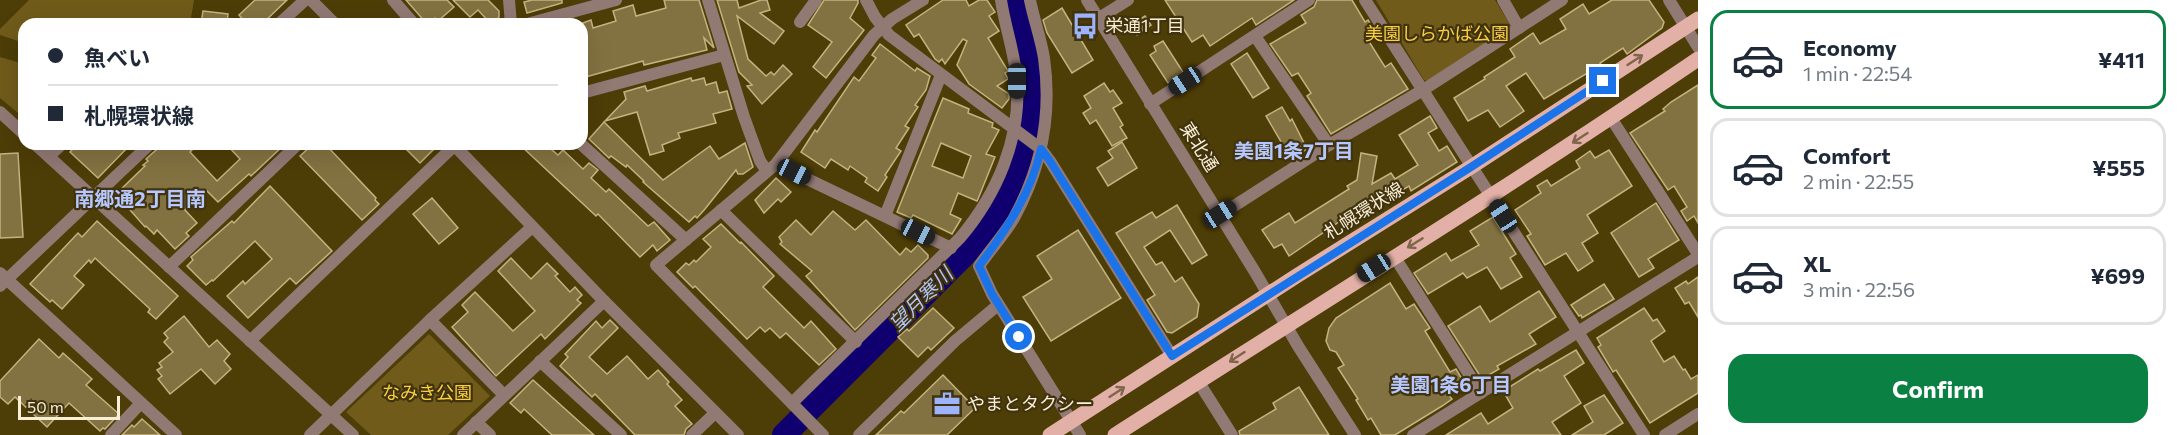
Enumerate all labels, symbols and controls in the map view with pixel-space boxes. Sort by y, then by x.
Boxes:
bus stop icon: 栄通1丁目 [1070,11,1100,41]
place label: 栄通1丁目 [1105,14,1185,36]
park label: 美園しらかば公園 [1365,22,1509,44]
icon: car [1731,33,1785,87]
text: Economy [1803,34,1897,61]
text: 魚べい [84,44,150,71]
text: ¥411 [2098,46,2145,73]
one-way arrow [1626,54,1642,66]
text: 1 min · 22:54 [1803,61,1912,85]
car [1008,63,1026,99]
car [1165,64,1205,98]
route end [1589,67,1616,94]
text: 札幌環状線 [84,102,194,129]
street label: 東北通 [1176,118,1223,175]
one-way arrow [1572,133,1589,145]
district label: 美園1条7丁目 [1234,138,1354,162]
icon: car [1731,141,1785,195]
text: Comfort [1803,142,1891,169]
text: ¥555 [2092,154,2145,181]
car [774,156,814,188]
text: 2 min · 22:55 [1803,169,1914,193]
street label: 札幌環状線 [1319,177,1407,243]
district label: 南郷通2丁目南 [74,186,206,210]
car [1486,196,1520,236]
car [1200,197,1240,231]
car [898,216,938,248]
one-way arrow [1407,238,1424,250]
icon: car [1731,249,1785,303]
text: XL [1803,250,1831,277]
car [1354,251,1394,285]
water label: 望月寒川 [884,260,958,335]
text: ¥699 [2091,262,2145,289]
text: 3 min · 22:56 [1803,277,1915,301]
route start [1005,323,1032,350]
one-way arrow [1228,350,1245,363]
button: Confirm [1728,354,2148,423]
district label: 美園1条6丁目 [1390,372,1512,396]
park label: なみき公園 [382,381,472,403]
one-way arrow [1108,386,1125,398]
office icon: やまとタクシー [932,389,962,419]
place label: やまとタクシー [967,392,1093,414]
scale bar [18,393,120,420]
text: 50 m [27,397,64,416]

